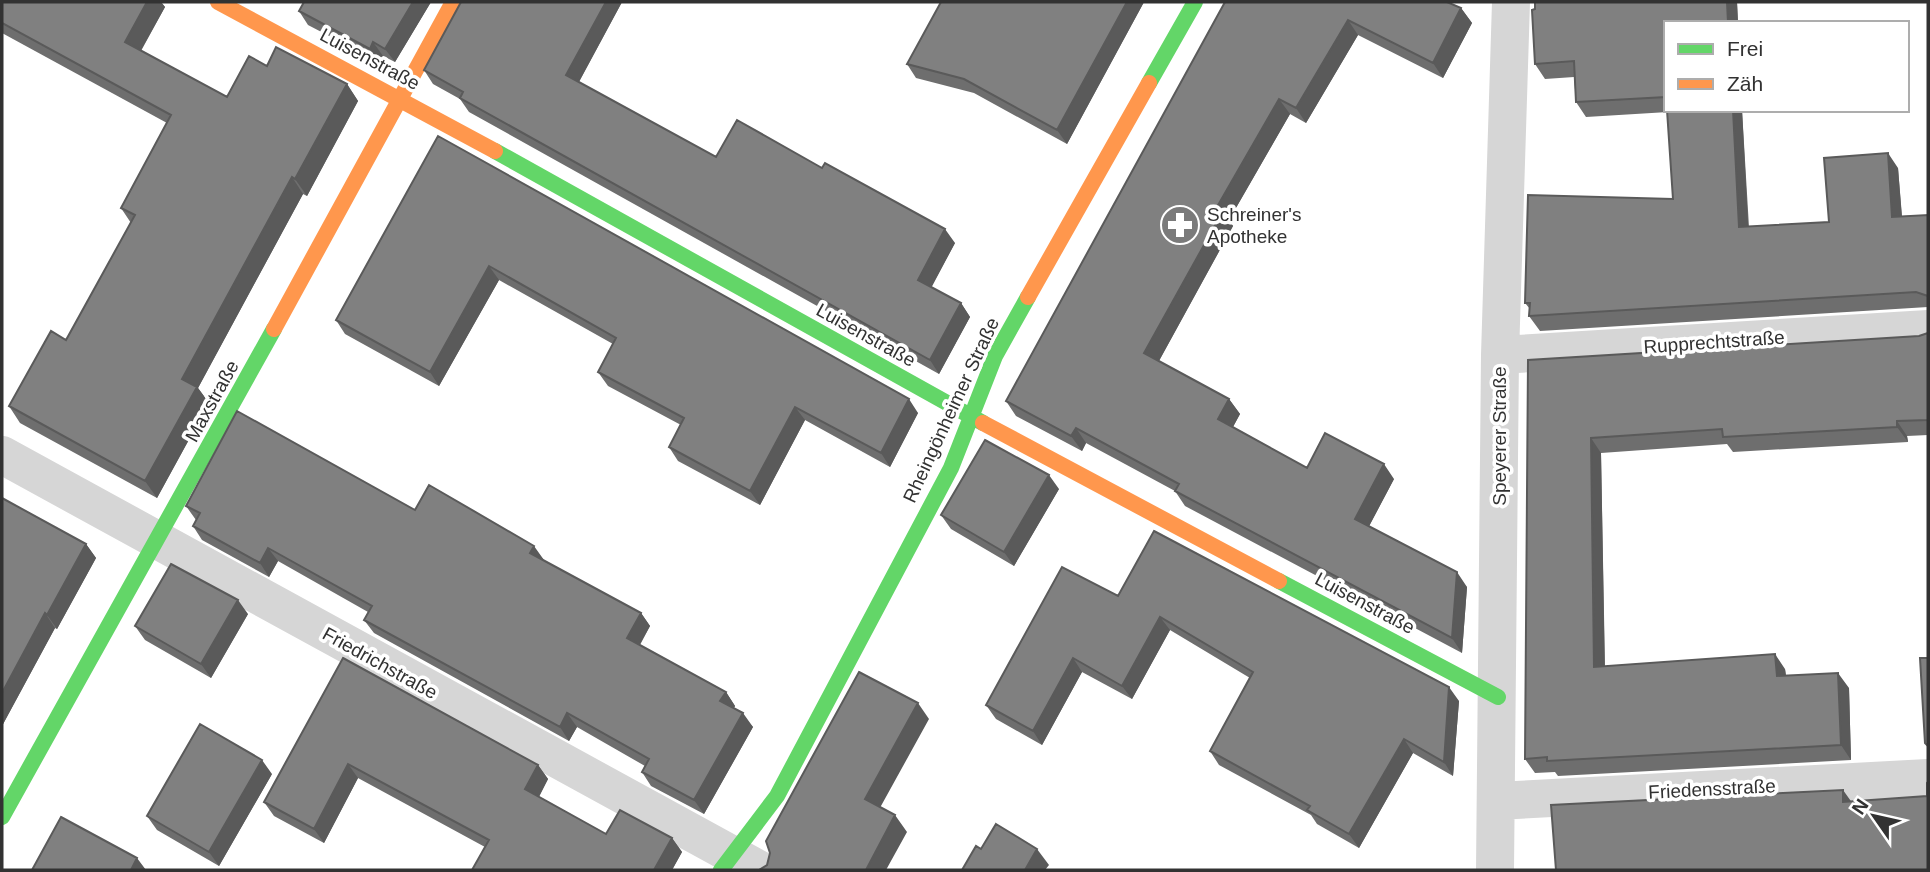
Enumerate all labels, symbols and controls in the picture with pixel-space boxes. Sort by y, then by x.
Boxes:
legend [1664,21,1909,112]
street label: Luisenstraße [317,24,423,94]
text: Frei [1727,37,1763,60]
text: Zäh [1727,72,1763,95]
pharmacy icon: Schreiner's Apotheke [1159,204,1201,246]
place label: Schreiner's Apotheke [1207,204,1301,247]
street label: Luisenstraße [813,299,919,371]
street label: Rheingönheimer Straße [899,314,1003,506]
street label: Rupprechtstraße [1643,327,1785,357]
street label: Maxstraße [181,357,243,445]
street label: Speyerer Straße [1489,366,1510,506]
street label: Luisenstraße [1312,568,1418,638]
street label: Friedrichstraße [319,623,441,703]
street label: Friedensstraße [1648,775,1776,803]
north arrow [1839,781,1909,851]
text: N [1848,795,1873,818]

